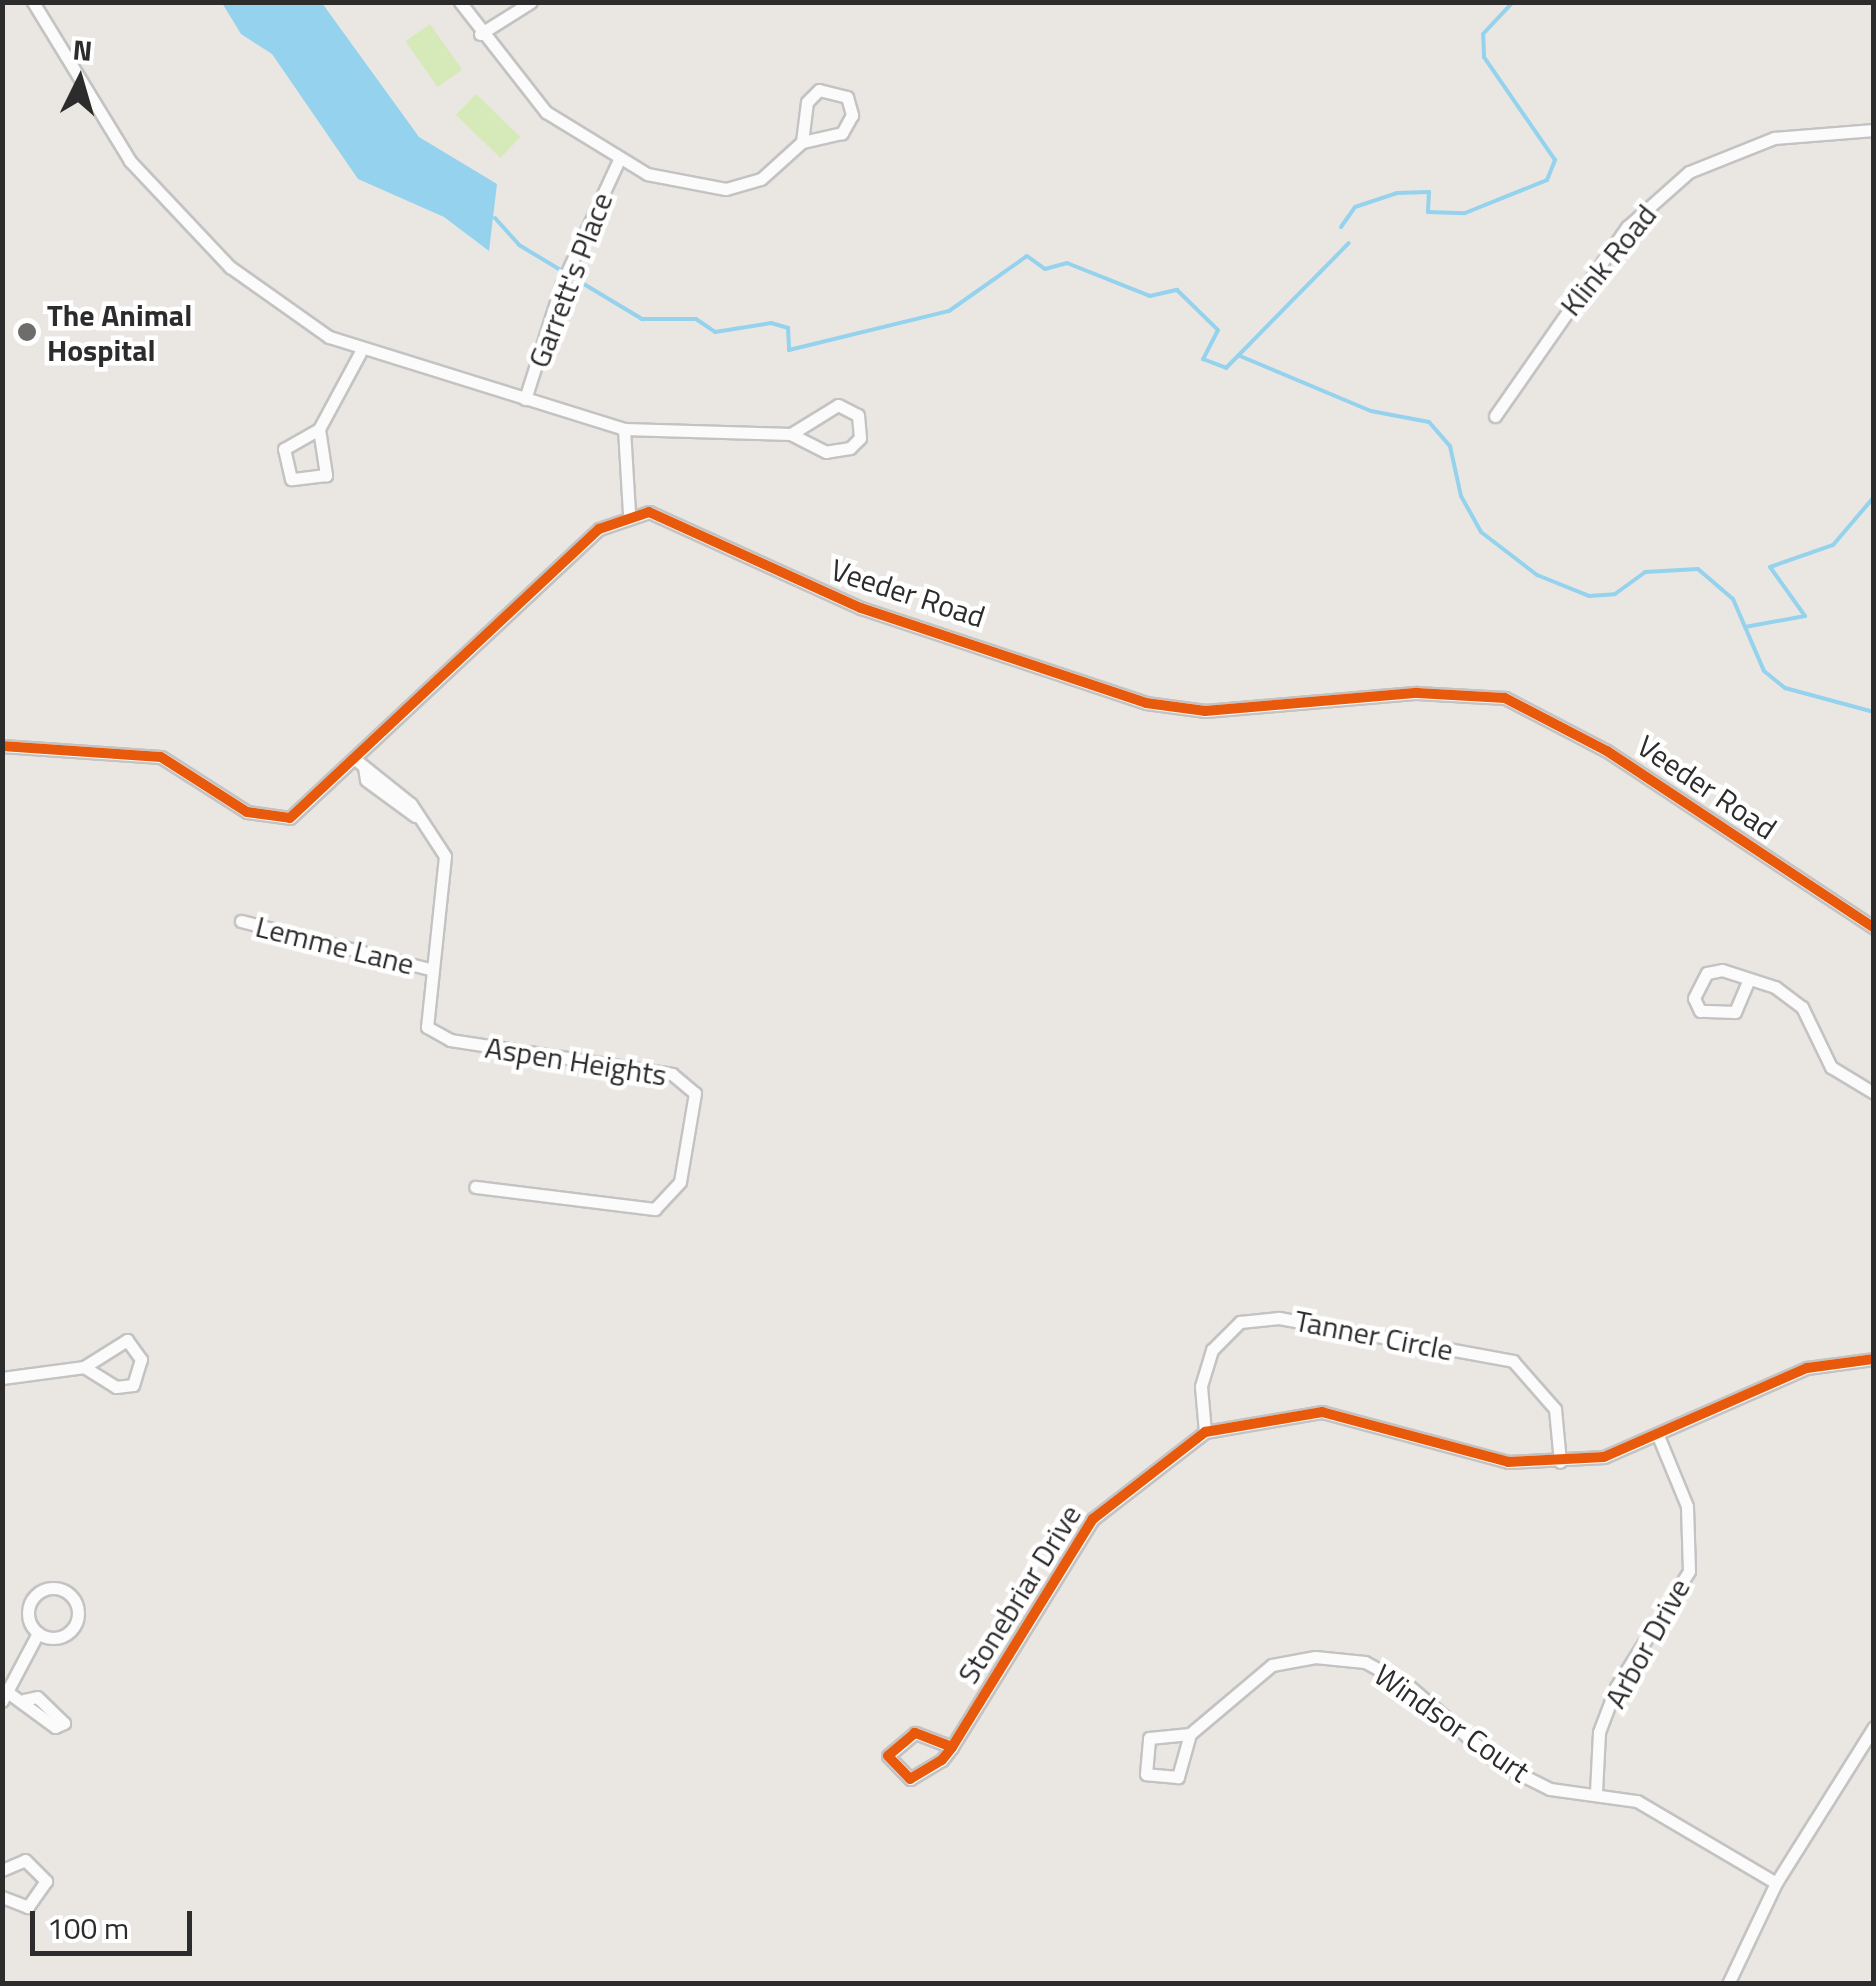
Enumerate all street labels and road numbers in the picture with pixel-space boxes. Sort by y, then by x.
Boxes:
street label: Garrett's Place [520,187,620,373]
street label: Klink Road [1552,197,1664,323]
street label: Veeder Road [826,551,990,635]
street label: Veeder Road [1631,727,1783,847]
street label: Lemme Lane [252,908,418,982]
street label: Aspen Heights [483,1029,669,1093]
street label: Tanner Circle [1292,1302,1456,1368]
street label: Stonebriar Drive [950,1498,1088,1690]
street label: Arbor Drive [1597,1572,1697,1714]
street label: Windsor Court [1368,1656,1536,1790]

